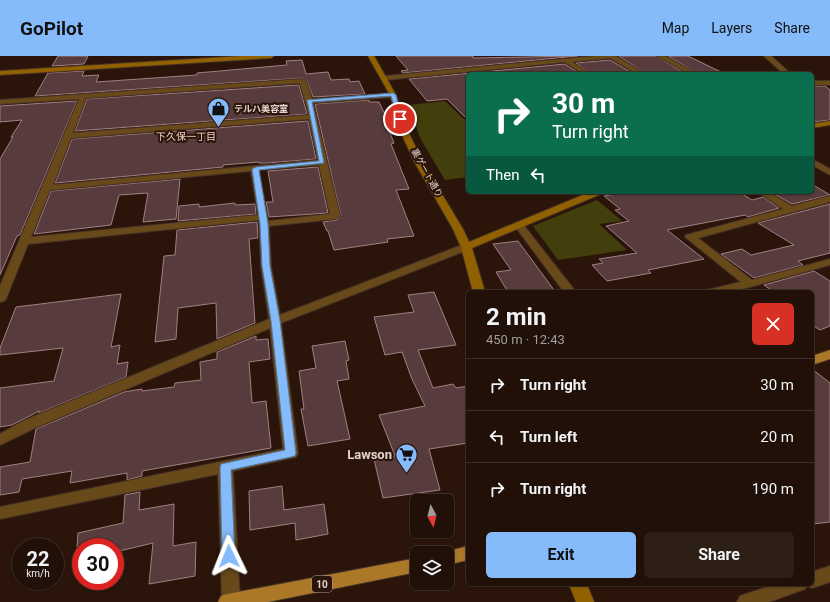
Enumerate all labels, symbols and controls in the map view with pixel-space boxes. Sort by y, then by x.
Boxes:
text: GoPilot [20,17,83,40]
text: Map [662,20,689,36]
text: Layers [711,20,752,36]
text: Share [774,20,810,36]
text: 30 m [552,87,615,120]
icon: right [486,88,538,140]
shop icon: テルハ美容室 [205,96,231,129]
pin [383,102,417,136]
place label: テルハ美容室 [234,104,288,114]
icon: arrive [389,108,411,130]
text: Turn right [552,121,629,142]
district label: 下久保一丁目 [156,131,216,142]
street label: 裏ゲート通り [410,147,444,199]
icon: left [527,164,549,186]
text: Then [486,166,519,184]
text: 2 min [486,303,546,331]
button: close [752,303,794,345]
text: 450 m · 12:43 [486,332,565,347]
icon: right [486,374,508,396]
text: Turn right [520,376,586,394]
text: 30 m [760,376,794,394]
icon: left [486,426,508,448]
text: Turn left [520,428,577,446]
text: 20 m [760,428,794,446]
supermarket icon: Lawson [394,441,420,474]
place label: Lawson [347,447,392,462]
icon: right [486,478,508,500]
text: Turn right [520,480,586,498]
text: 190 m [752,480,794,498]
north arrow [410,494,454,538]
map controls [410,494,454,590]
button: Exit [486,532,636,578]
button: Share [644,532,794,578]
position arrow [208,535,250,577]
speed limit sign: 30 [72,538,124,590]
button: layers [410,546,454,590]
text: 22 [27,547,49,571]
text: km/h [26,568,50,579]
road number: 10 [312,576,332,592]

